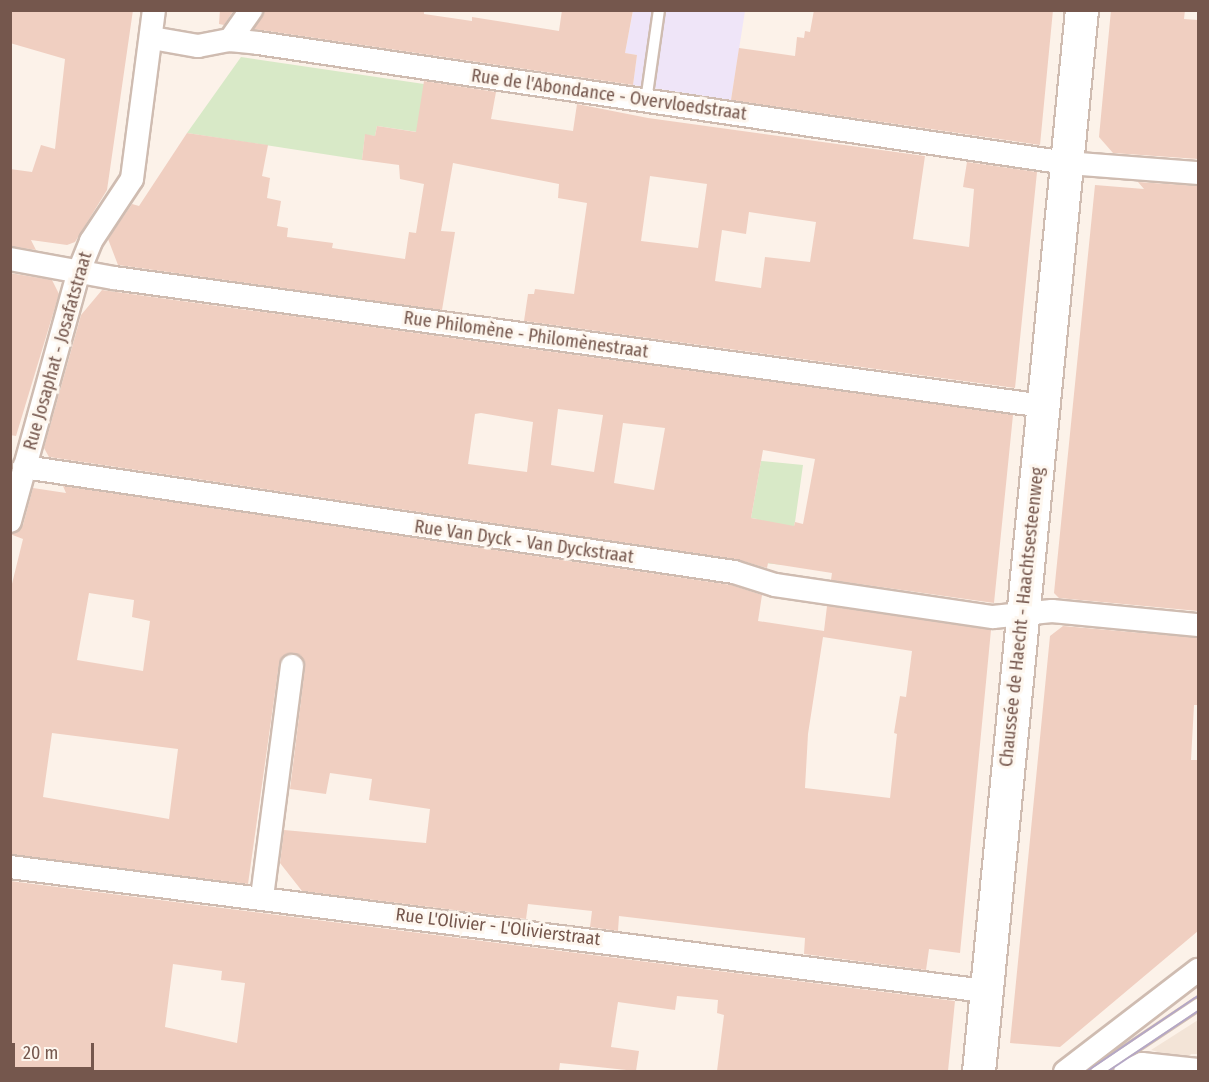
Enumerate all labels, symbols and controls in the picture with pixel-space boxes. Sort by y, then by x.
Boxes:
street label: Rue de l'Abondance - Overvloedstraat [470,65,748,125]
street label: Rue Josaphat - Josafatstraat [19,249,97,453]
street label: Rue Philomène - Philomènestraat [402,307,650,363]
street label: Chaussée de Haecht - Haachtsesteenweg [996,466,1048,768]
street label: Rue Van Dyck - Van Dyckstraat [413,516,635,568]
street label: Rue L'Olivier - L'Olivierstraat [394,904,602,950]
scale bar [15,1031,98,1069]
text: 20 m [23,1042,58,1064]

